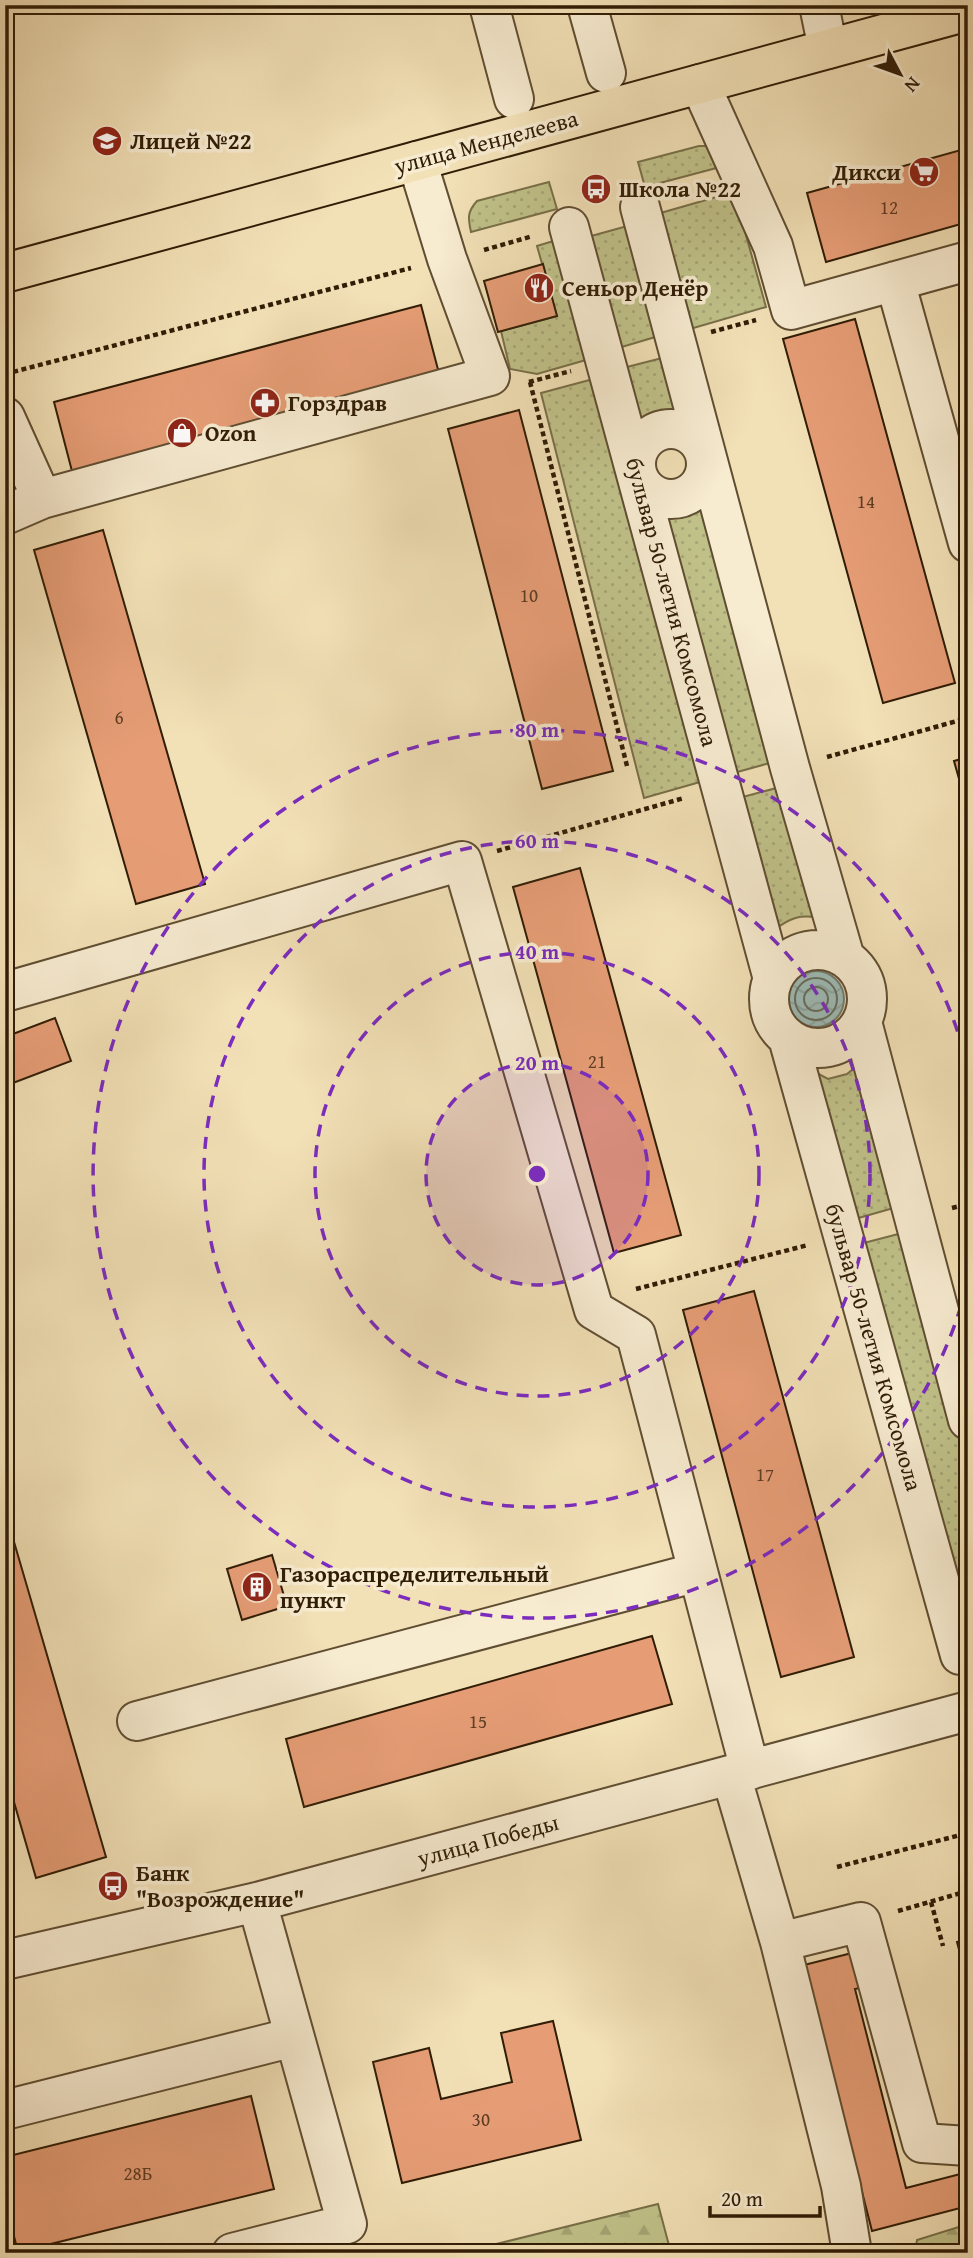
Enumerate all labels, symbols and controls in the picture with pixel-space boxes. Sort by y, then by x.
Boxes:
north arrow [864,38,934,108]
text: N [898,71,928,99]
street label: улица Менделеева [389,101,581,182]
school or university icon: Лицей №22 [90,124,124,158]
place label: Лицей №22 [130,124,252,157]
place label: Дикси [831,155,901,188]
supermarket icon: Дикси [907,155,941,189]
bus stop icon: Школа №22 [579,172,613,206]
place label: Школа №22 [619,172,741,205]
house number: 12 [880,193,898,221]
restaurant icon: Сеньор Денёр [522,271,556,305]
place label: Сеньор Денёр [562,271,708,304]
pharmacy icon: Горздрав [248,386,282,420]
place label: Горздрав [288,386,387,419]
shop icon: Ozon [165,416,199,450]
place label: Ozon [205,416,257,449]
street label: бульвар 50-летия Комсомола [618,454,727,750]
house number: 14 [857,487,875,515]
house number: 10 [520,581,538,609]
house number: 6 [114,703,124,731]
text: 80 m [515,714,559,745]
text: 60 m [515,825,559,856]
text: 40 m [515,936,559,967]
text: 20 m [515,1047,559,1078]
house number: 21 [588,1047,606,1075]
centre of rings [525,1162,549,1186]
street label: бульвар 50-летия Комсомола [818,1199,931,1495]
house number: 17 [756,1460,774,1488]
place label: Газораспределительный пункт [280,1557,549,1616]
building icon: Газораспределительный пункт [240,1570,274,1604]
house number: 15 [469,1707,487,1735]
street label: улица Победы [413,1805,562,1874]
place label: Банк "Возрождение" [136,1856,304,1915]
bus stop icon: Банк "Возрождение" [96,1869,130,1903]
house number: 30 [472,2105,490,2133]
house number: 28Б [123,2159,153,2187]
scale bar [710,2174,821,2218]
text: 20 m [721,2183,763,2214]

